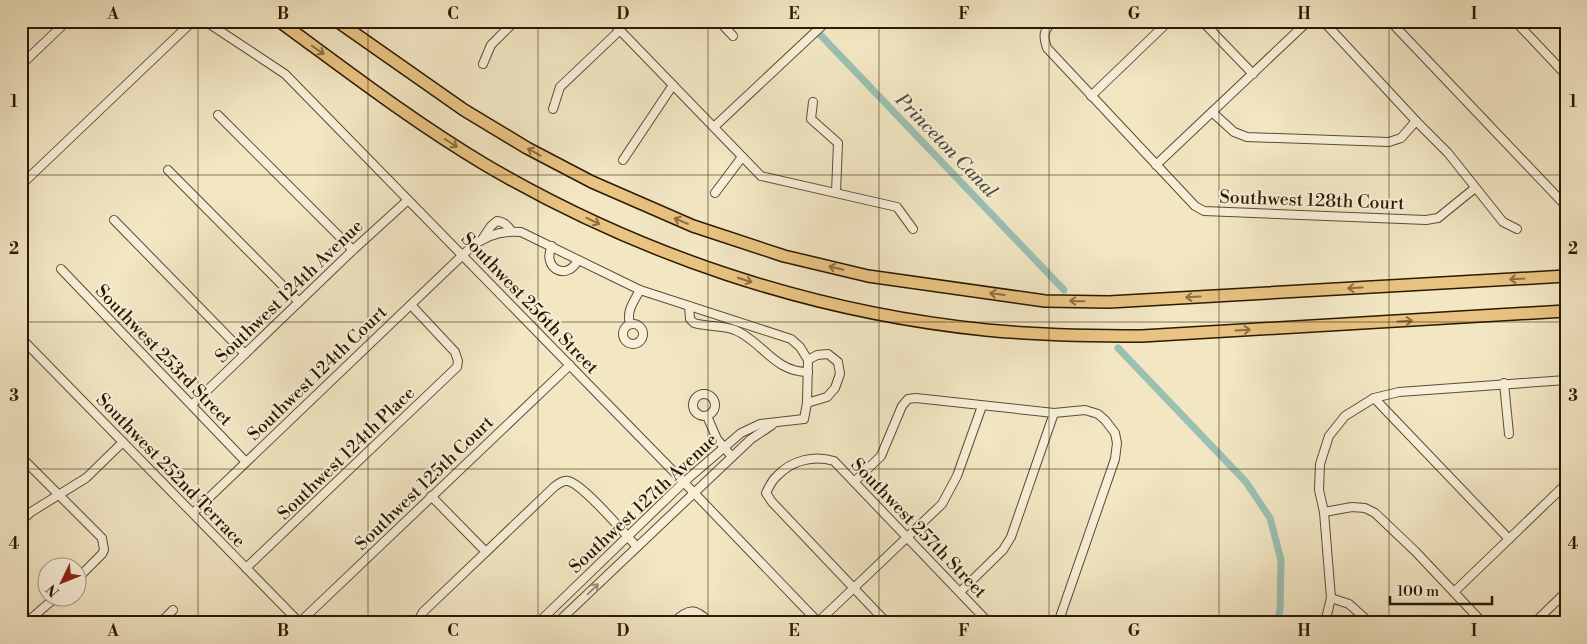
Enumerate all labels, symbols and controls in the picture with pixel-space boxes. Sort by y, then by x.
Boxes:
text: A [106,4,119,24]
text: B [277,4,289,24]
text: C [447,4,459,24]
text: D [617,4,630,24]
text: E [788,4,800,24]
text: F [958,4,970,24]
text: G [1128,4,1141,24]
text: H [1297,4,1311,24]
text: I [1471,4,1477,24]
one-way arrow [311,45,325,55]
water label: Princeton Canal [889,87,1002,203]
text: 1 [10,92,18,112]
text: 1 [1569,92,1577,112]
one-way arrow [443,139,457,149]
one-way arrow [527,147,542,157]
street label: Southwest 128th Court [1219,186,1406,215]
street label: Southwest 124th Avenue [210,215,368,368]
one-way arrow [674,215,689,225]
one-way arrow [585,217,600,227]
street label: Southwest 256th Street [456,228,604,380]
text: 2 [9,239,19,259]
text: 2 [1568,239,1578,259]
one-way arrow [829,263,845,272]
one-way arrow [1509,275,1525,284]
one-way arrow [736,276,752,286]
street label: Southwest 253rd Street [90,280,238,431]
one-way arrow [1347,284,1363,293]
one-way arrow [989,289,1005,299]
one-way arrow [1185,293,1201,302]
one-way arrow [1069,297,1085,306]
street label: Southwest 124th Court [243,300,392,446]
one-way arrow [1397,316,1413,325]
one-way arrow [1234,326,1250,335]
street label: Southwest 124th Place [273,382,420,525]
text: 3 [9,386,19,406]
text: 3 [1568,386,1578,406]
street label: Southwest 252nd Terrace [91,388,250,552]
street label: Southwest 125th Court [350,411,499,556]
street label: Southwest 127th Avenue [564,428,723,578]
street label: Southwest 257th Street [846,453,992,604]
text: 4 [9,534,20,554]
text: 4 [1568,534,1579,554]
north arrow [38,556,88,606]
scale bar [1390,574,1492,606]
text: N [43,580,64,600]
text: 100 m [1397,582,1439,601]
one-way arrow [586,583,599,595]
text: A [106,621,119,641]
text: B [277,621,289,641]
text: C [447,621,459,641]
text: D [617,621,630,641]
text: E [788,621,800,641]
text: F [958,621,970,641]
text: G [1128,621,1141,641]
text: H [1297,621,1311,641]
text: I [1471,621,1477,641]

